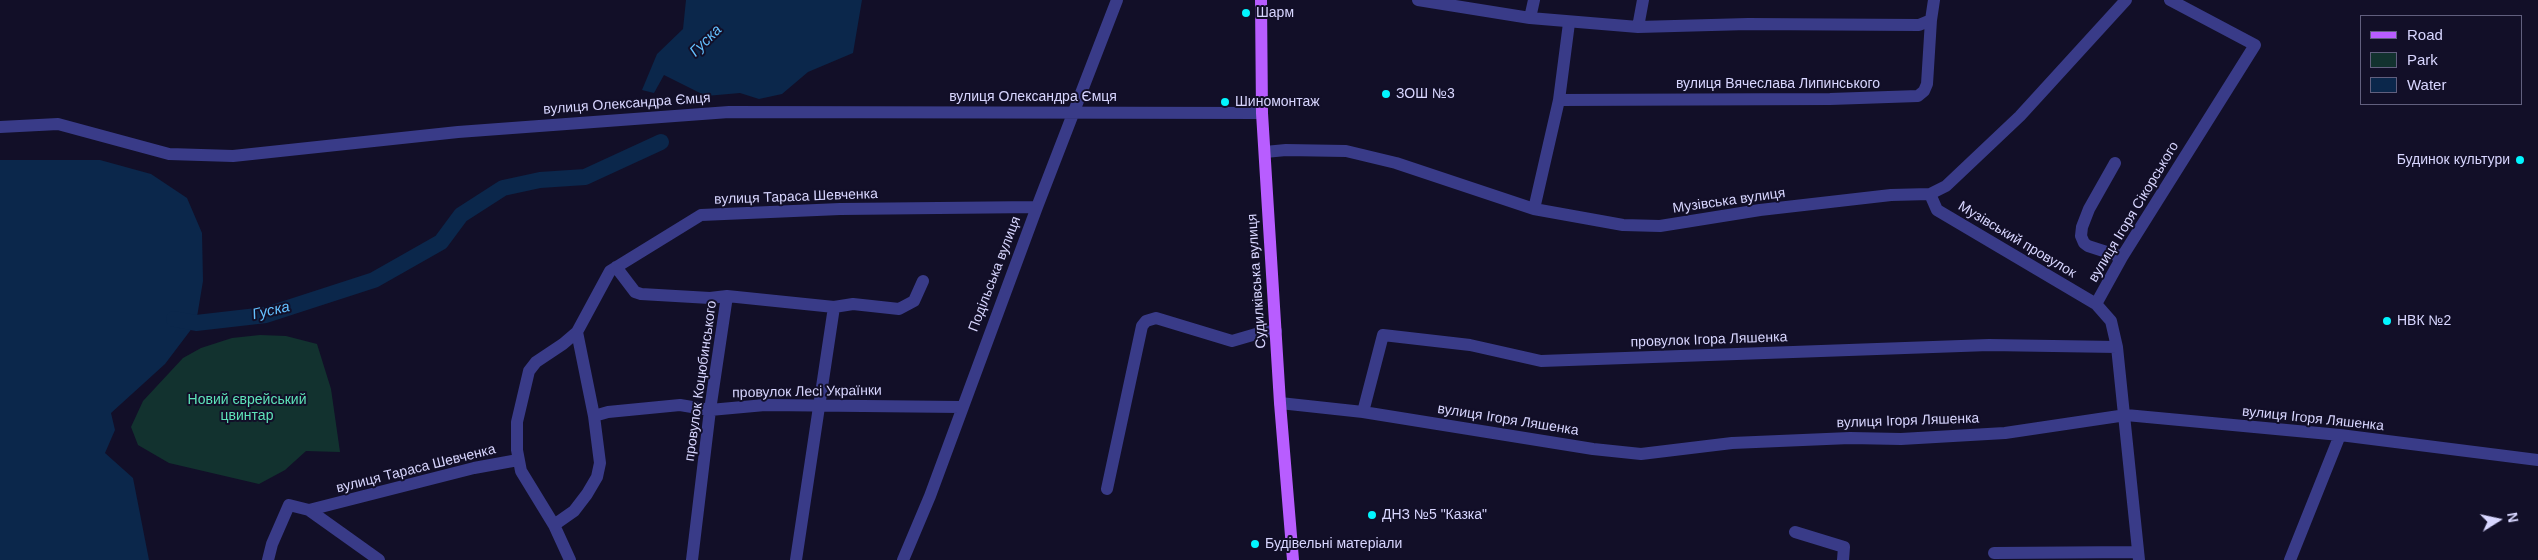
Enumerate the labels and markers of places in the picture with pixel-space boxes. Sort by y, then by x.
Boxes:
place label: Шарм [1256,5,1294,21]
marker: Шарм [1240,7,1252,19]
place label: ЗОШ №3 [1396,86,1455,102]
marker: ЗОШ №3 [1380,88,1392,100]
place label: Шиномонтаж [1235,94,1320,110]
marker: Шиномонтаж [1219,96,1231,108]
place label: Будинок культури [2397,152,2510,168]
marker: Будинок культури [2514,154,2526,166]
place label: НВК №2 [2397,313,2451,329]
marker: НВК №2 [2381,315,2393,327]
place label: ДНЗ №5 "Казка" [1382,507,1487,523]
marker: ДНЗ №5 "Казка" [1366,509,1378,521]
place label: Будівельні матеріали [1265,536,1402,552]
marker: Будівельні матеріали [1249,538,1261,550]

